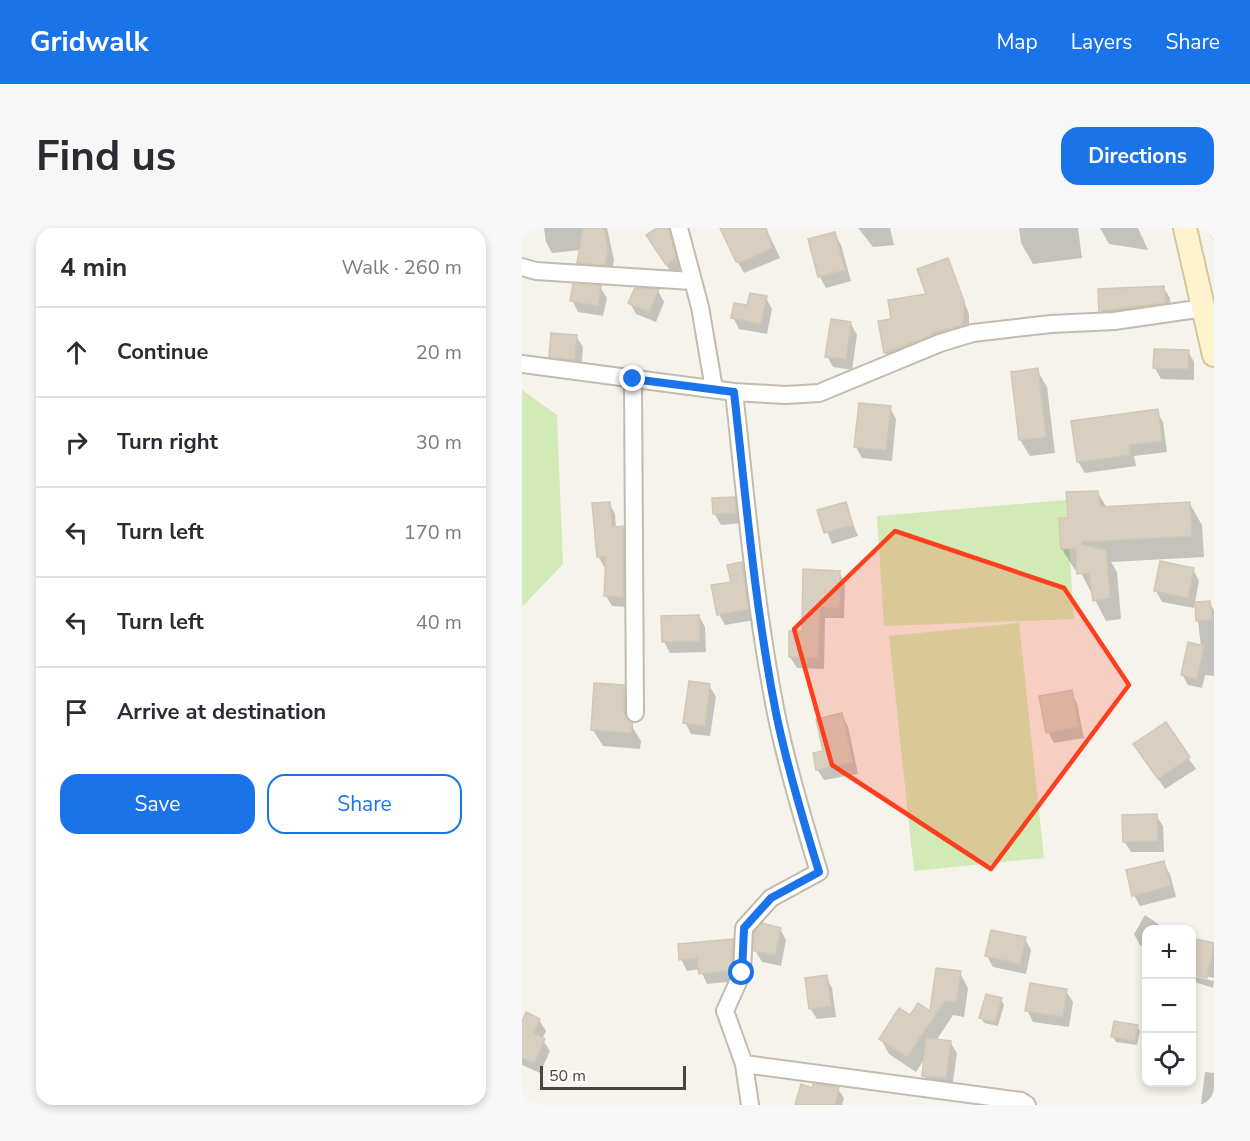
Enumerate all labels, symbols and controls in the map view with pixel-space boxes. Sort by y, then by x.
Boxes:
text: Gridwalk [30,23,148,61]
text: Map [996,28,1038,56]
text: Layers [1071,28,1132,56]
text: Share [1165,28,1220,56]
button: Directions [1061,127,1214,185]
text: Find us [36,128,176,185]
text: 4 min [60,250,127,285]
text: Walk · 260 m [342,254,462,281]
icon: ahead [60,336,93,369]
text: Continue [117,337,208,367]
text: 20 m [416,339,462,366]
route end [619,365,645,391]
icon: right [60,426,93,459]
text: Turn right [117,427,218,457]
text: 30 m [416,429,462,456]
icon: left [60,516,93,549]
text: Turn left [117,517,204,547]
text: 170 m [404,519,462,546]
icon: left [60,606,93,639]
text: Turn left [117,607,204,637]
text: 40 m [416,609,462,636]
icon: arrive [60,696,93,729]
text: Arrive at destination [117,697,326,727]
button: Save [60,774,255,834]
button: Share [267,774,462,834]
map controls [1142,925,1196,1087]
button: + [1142,925,1196,979]
route start [728,959,754,985]
button: − [1142,979,1196,1033]
button: locate [1142,1033,1196,1087]
scale bar [540,1063,686,1090]
text: 50 m [549,1065,586,1087]

